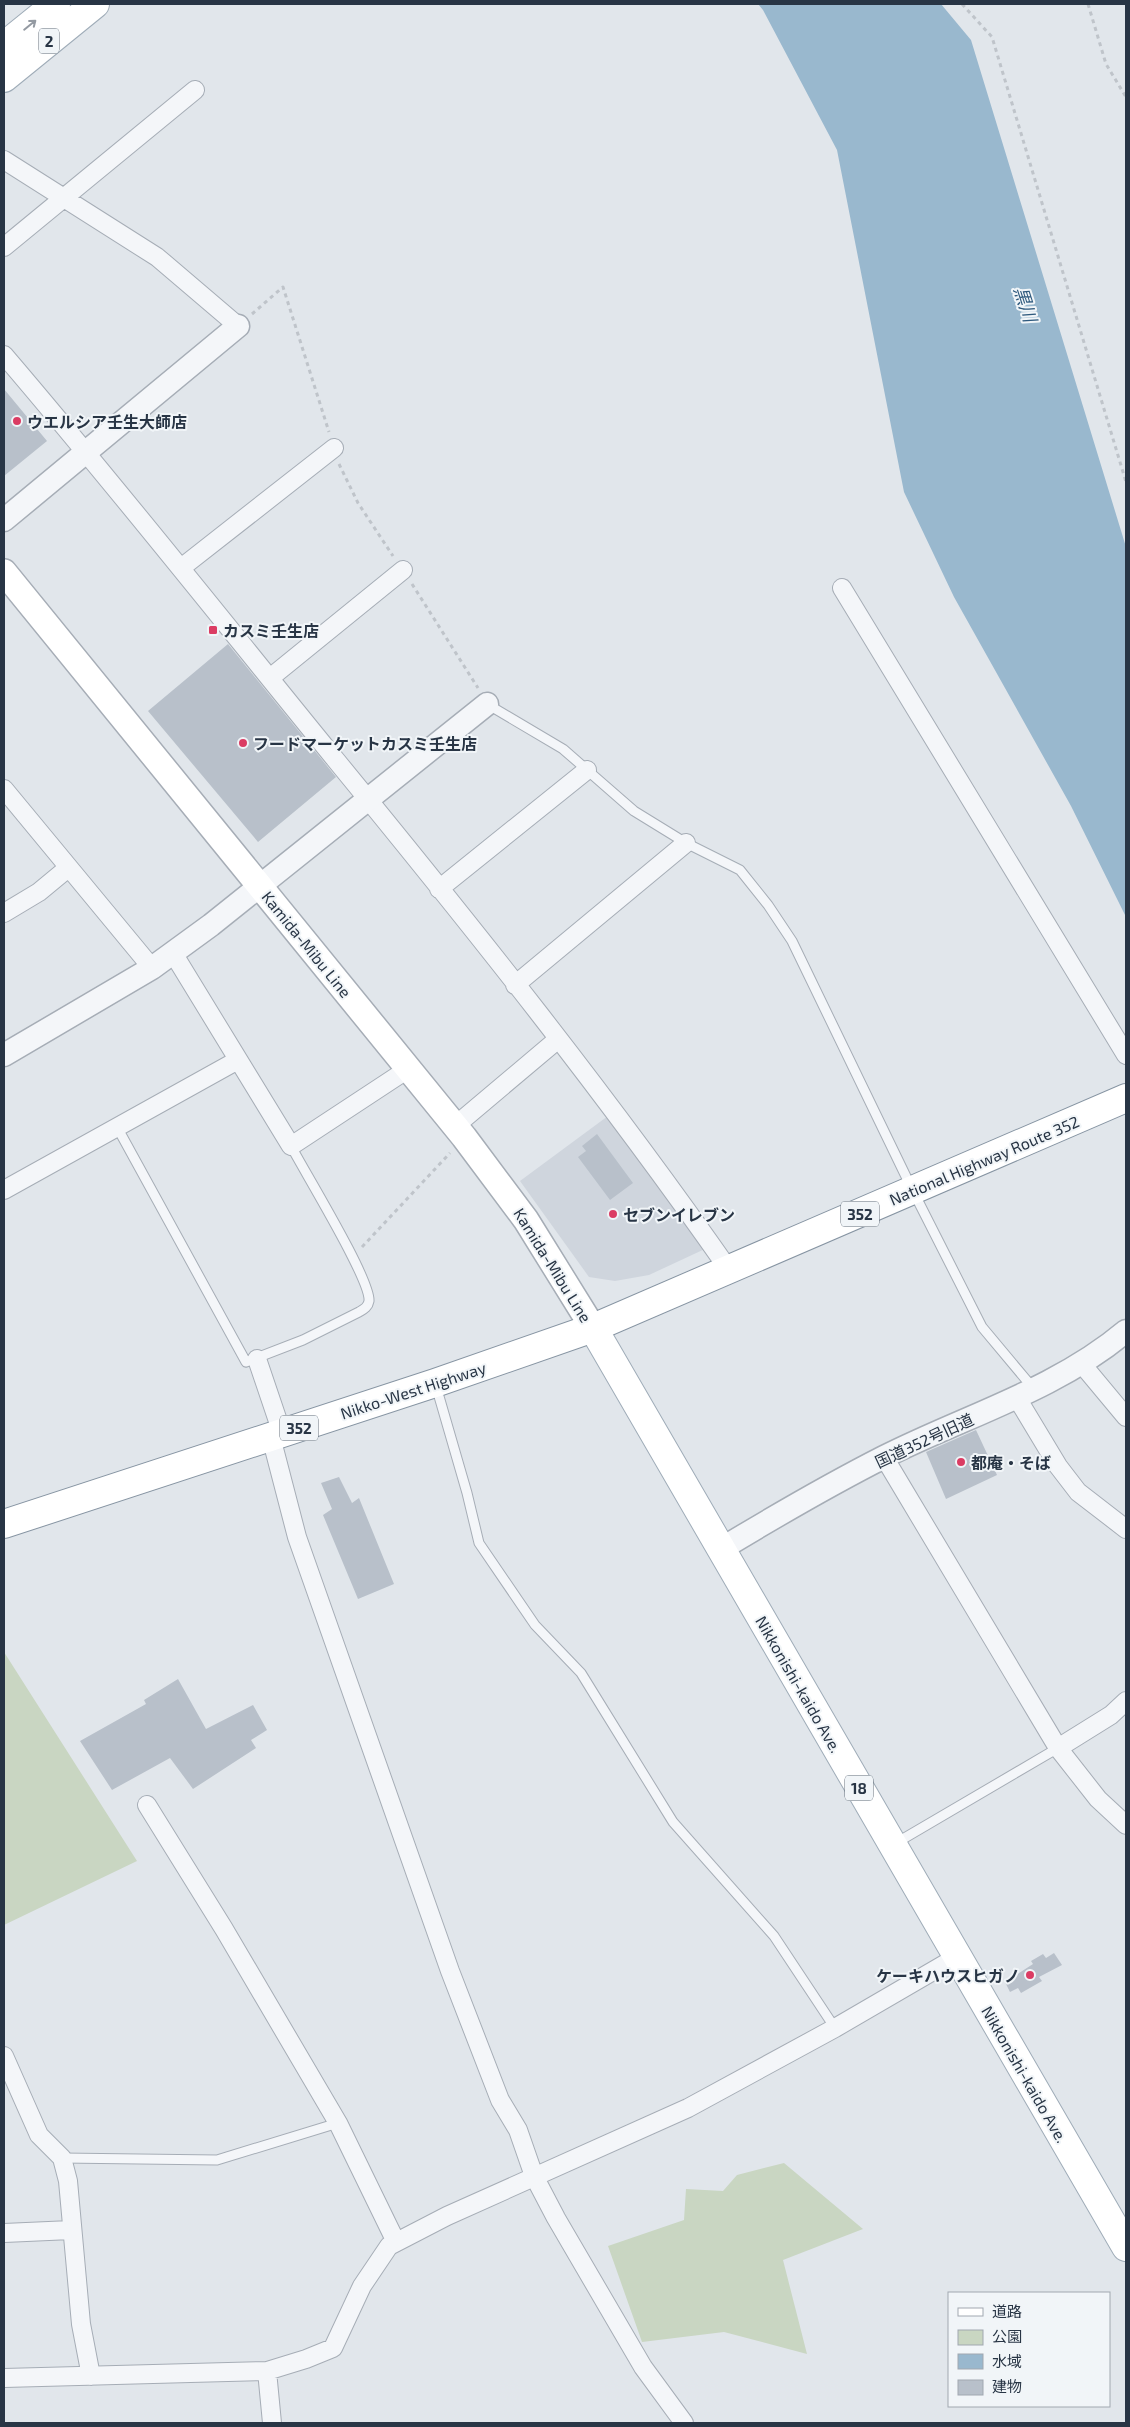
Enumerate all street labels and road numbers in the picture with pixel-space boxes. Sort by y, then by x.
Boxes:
road number: 2 [39,28,59,54]
street label: Kamida-Mibu Line [258,887,356,1001]
street label: National Highway Route 352 [886,1111,1082,1209]
road number: 352 [841,1202,879,1226]
street label: Kamida-Mibu Line [510,1204,596,1326]
street label: Nikko-West Highway [338,1357,489,1423]
street label: 国道352号旧道 [872,1409,976,1471]
road number: 352 [280,1416,318,1440]
street label: Nikkonishi-kaido Ave. [752,1612,846,1756]
road number: 18 [845,1776,873,1800]
street label: Nikkonishi-kaido Ave. [978,2002,1072,2146]

